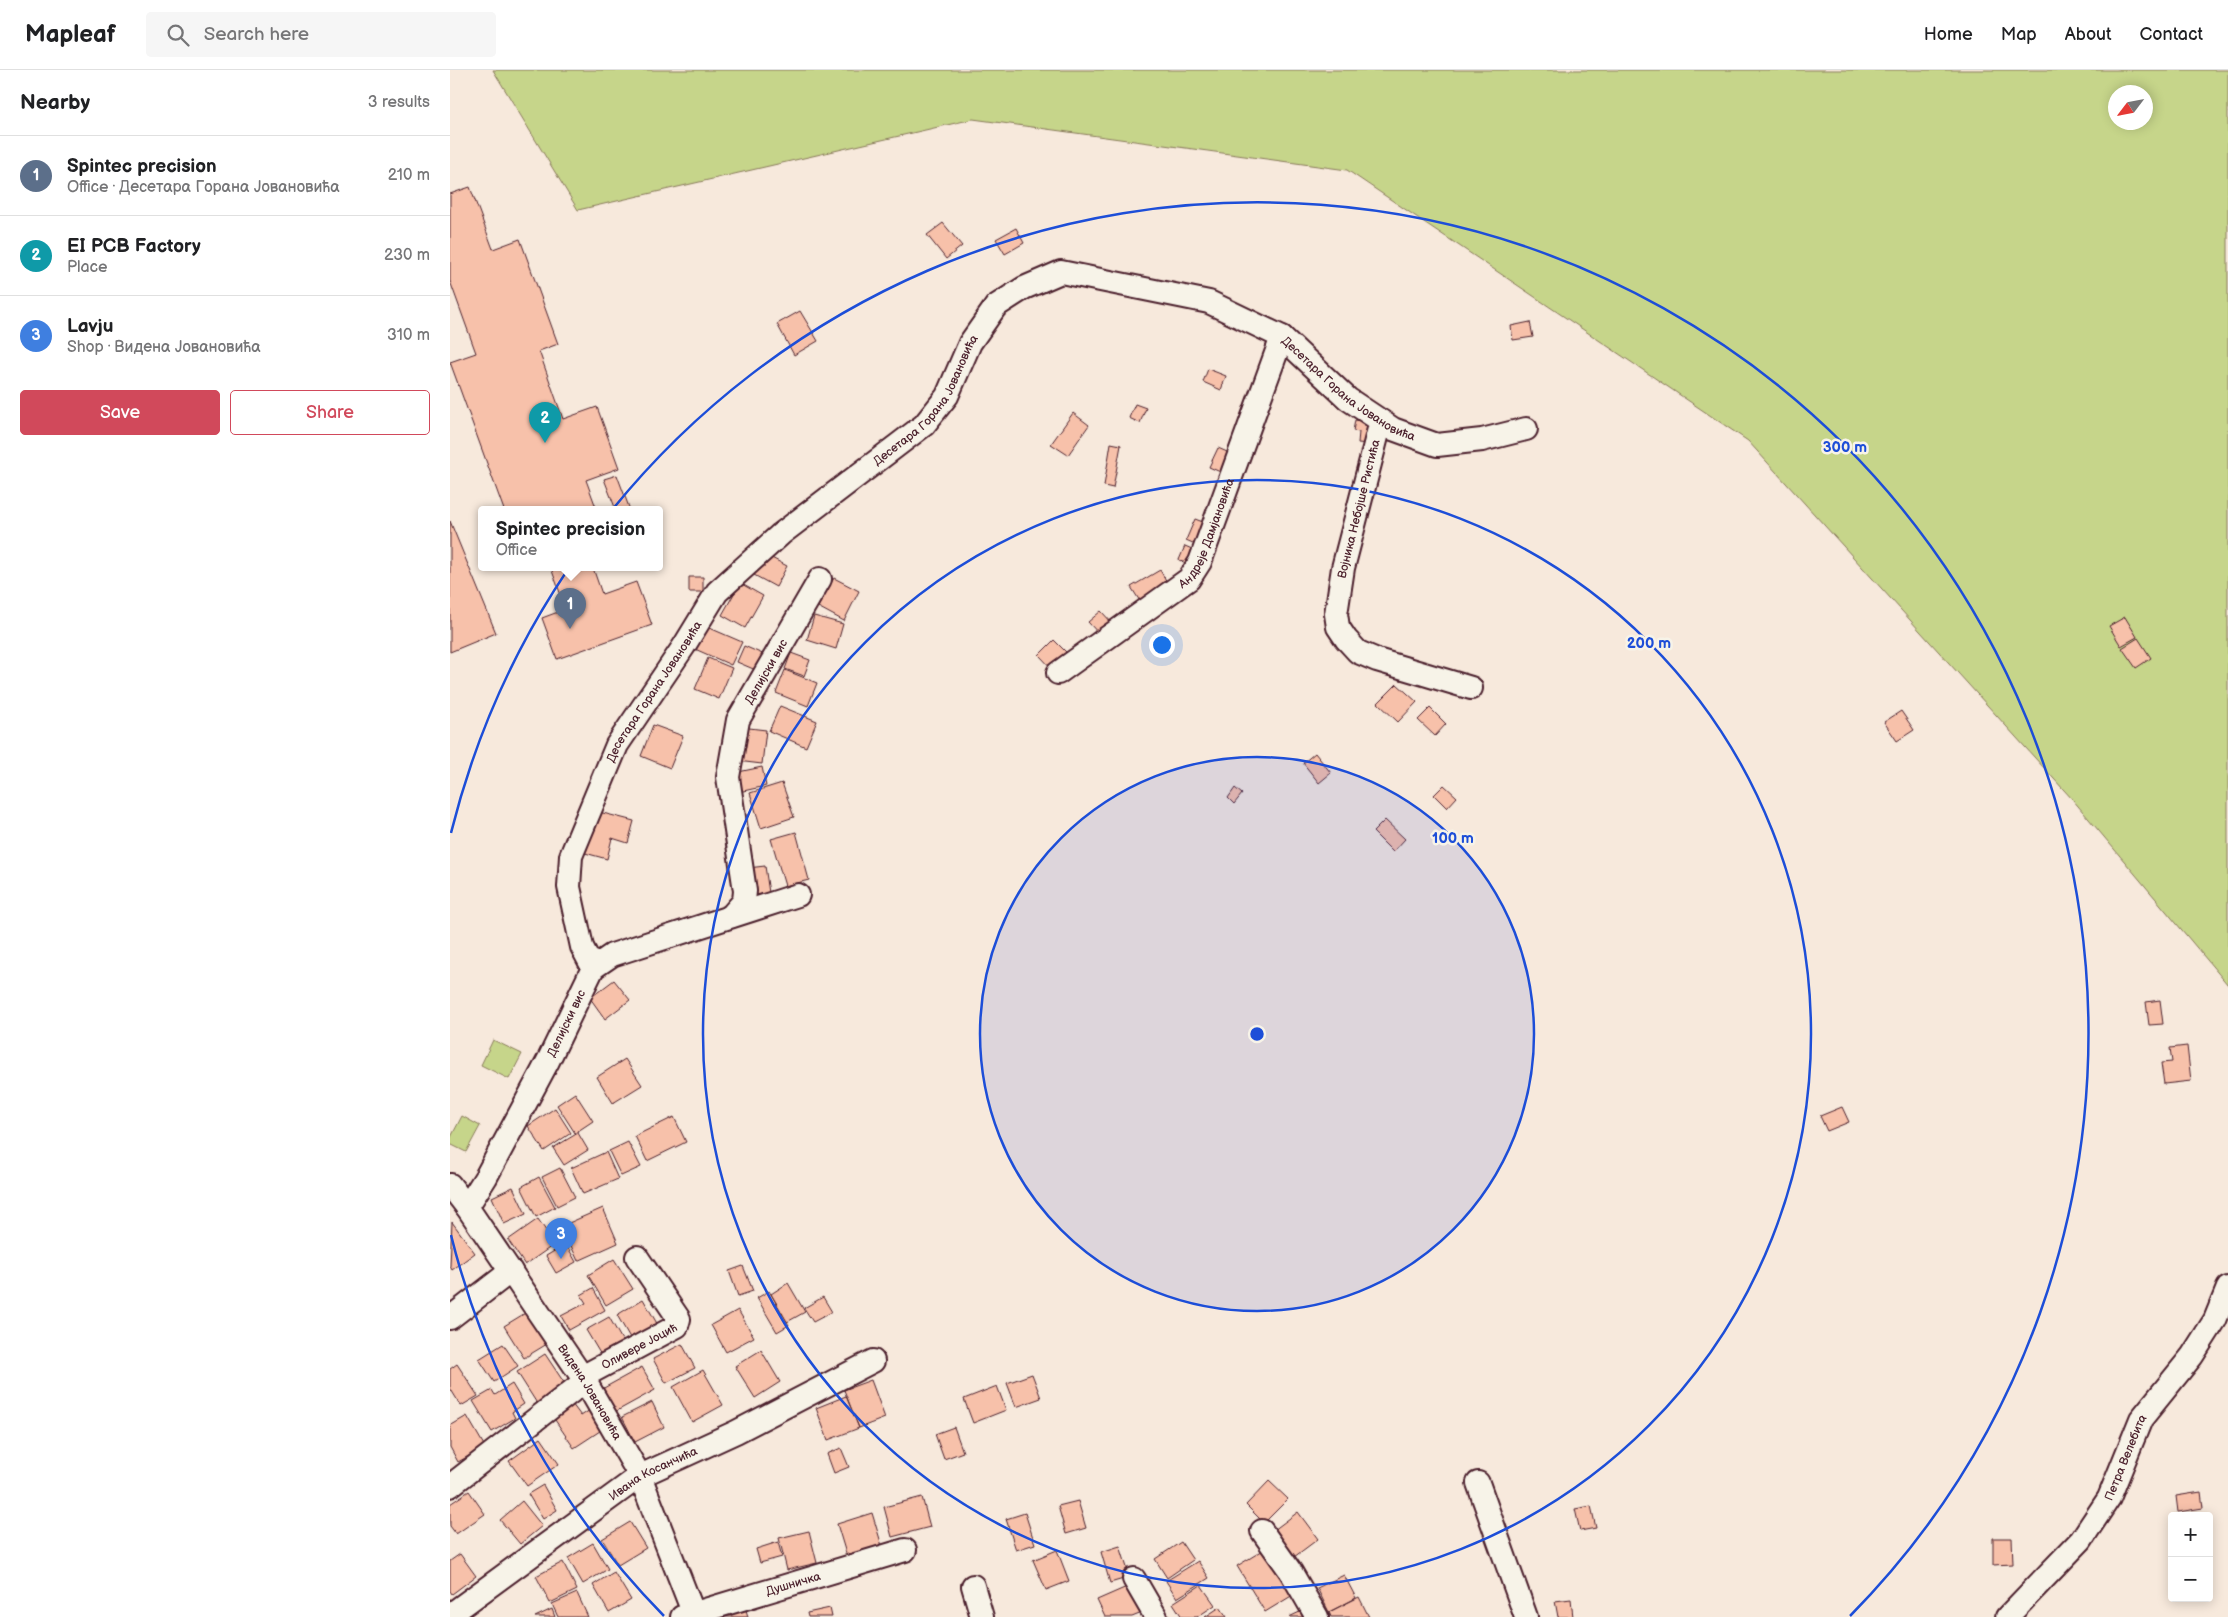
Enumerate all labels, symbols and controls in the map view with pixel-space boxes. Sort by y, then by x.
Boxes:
search box [146,12,496,57]
text: Mapleaf [25,20,116,49]
icon: search [164,21,192,49]
text: Search here [204,23,309,46]
text: Home [1924,24,1973,45]
text: Map [2001,24,2037,45]
text: About [2065,24,2112,45]
text: Contact [2140,24,2203,45]
north arrow [2108,85,2153,130]
text: Nearby [20,90,90,115]
text: 3 results [368,93,430,112]
text: Spintec precision [67,155,217,178]
text: 1 [33,166,39,185]
text: 210 m [388,166,430,185]
text: Office · Десетара Горана Јовановића [67,178,340,197]
text: EI PCB Factory [67,235,201,258]
text: 2 [31,246,41,265]
text: 230 m [384,246,430,265]
text: Place [67,258,108,277]
text: Lavju [67,315,113,338]
text: 3 [31,326,41,345]
text: 310 m [387,326,430,345]
street label: Десетара Горана Јовановића [870,332,981,469]
street label: Десетара Горана Јовановића [1279,333,1417,444]
text: Shop · Видена Јовановића [67,338,261,357]
button: Save [20,390,220,435]
button: Share [230,390,430,435]
pin: 2 [529,402,561,443]
street label: Војника Небојше Ристића [1334,438,1384,580]
text: 300 m [1823,438,1867,457]
street label: Андреје Дамјановића [1175,476,1237,592]
popup [478,506,663,571]
text: Spintec precision [496,518,645,541]
text: Office [496,541,537,560]
pin: 1 [554,588,586,629]
street label: Десетара Горана Јовановића [603,618,705,765]
your location [1149,632,1175,658]
text: 200 m [1627,634,1671,653]
street label: Делијски вис [741,636,791,707]
text: 100 m [1432,829,1474,848]
street label: Делијски вис [544,987,589,1059]
centre of rings [1248,1025,1266,1043]
pin: 3 [545,1218,577,1259]
street label: Оливере Јоцић [599,1320,680,1373]
street label: Видена Јовановића [555,1341,625,1443]
street label: Петра Велебита [2101,1411,2150,1503]
street label: Ивана Косанчића [606,1443,700,1504]
map controls [2168,1512,2213,1602]
button: + [2168,1512,2213,1557]
button: − [2168,1557,2213,1602]
street label: Душничка [764,1568,822,1599]

